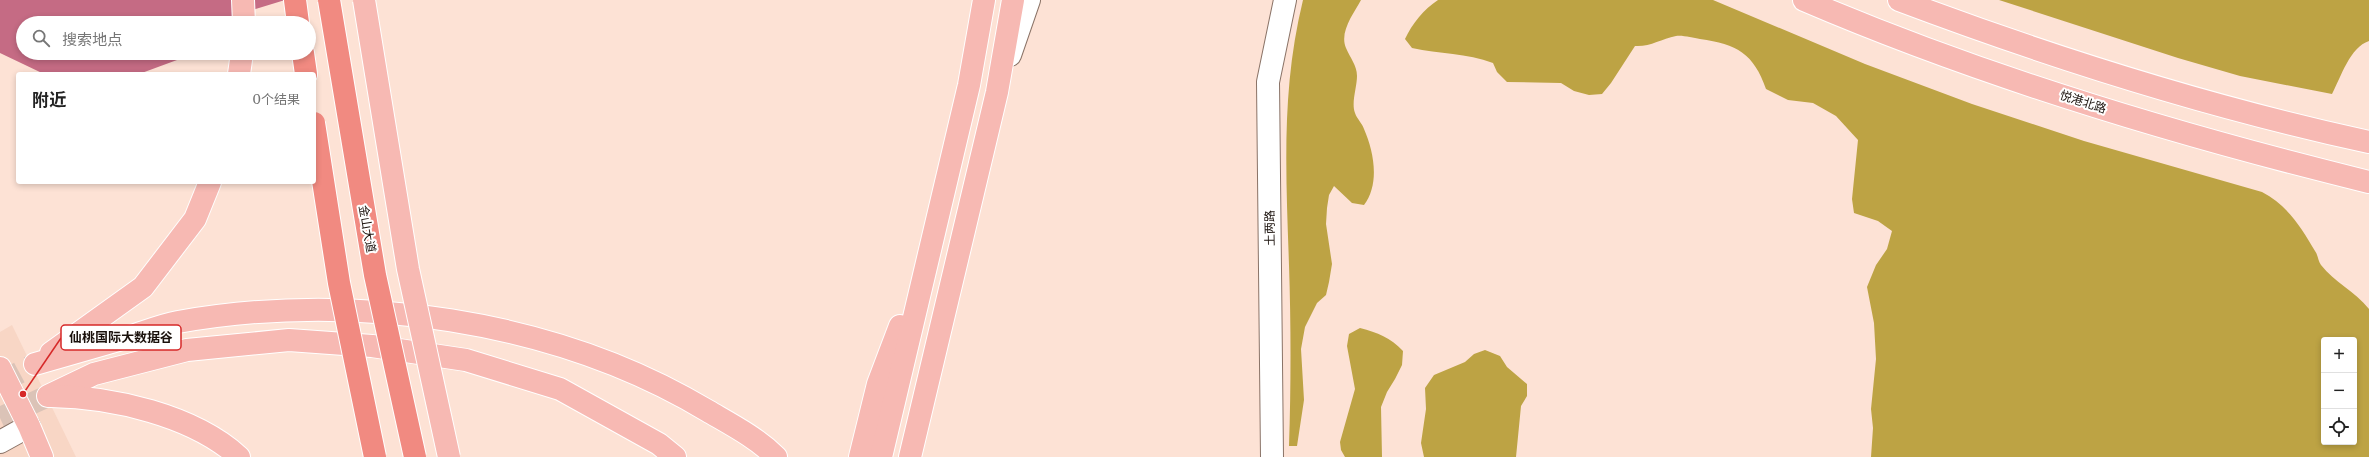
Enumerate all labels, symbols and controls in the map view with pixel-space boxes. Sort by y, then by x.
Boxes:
search box [16,16,316,60]
icon: search [30,27,52,49]
text: 搜索地点 [62,30,122,49]
street label: 悦港北路 [2058,87,2108,116]
text: 附近 [32,89,66,111]
text: 0个结果 [253,91,300,108]
street label: 金山大道 [356,204,379,254]
street label: 土两路 [1262,210,1277,246]
callout: 仙桃国际大数据谷 [61,325,181,350]
text: 仙桃国际大数据谷 [69,329,173,346]
map controls [2321,337,2357,445]
button: + [2321,337,2357,373]
button: − [2321,373,2357,409]
button: locate [2321,409,2357,445]

